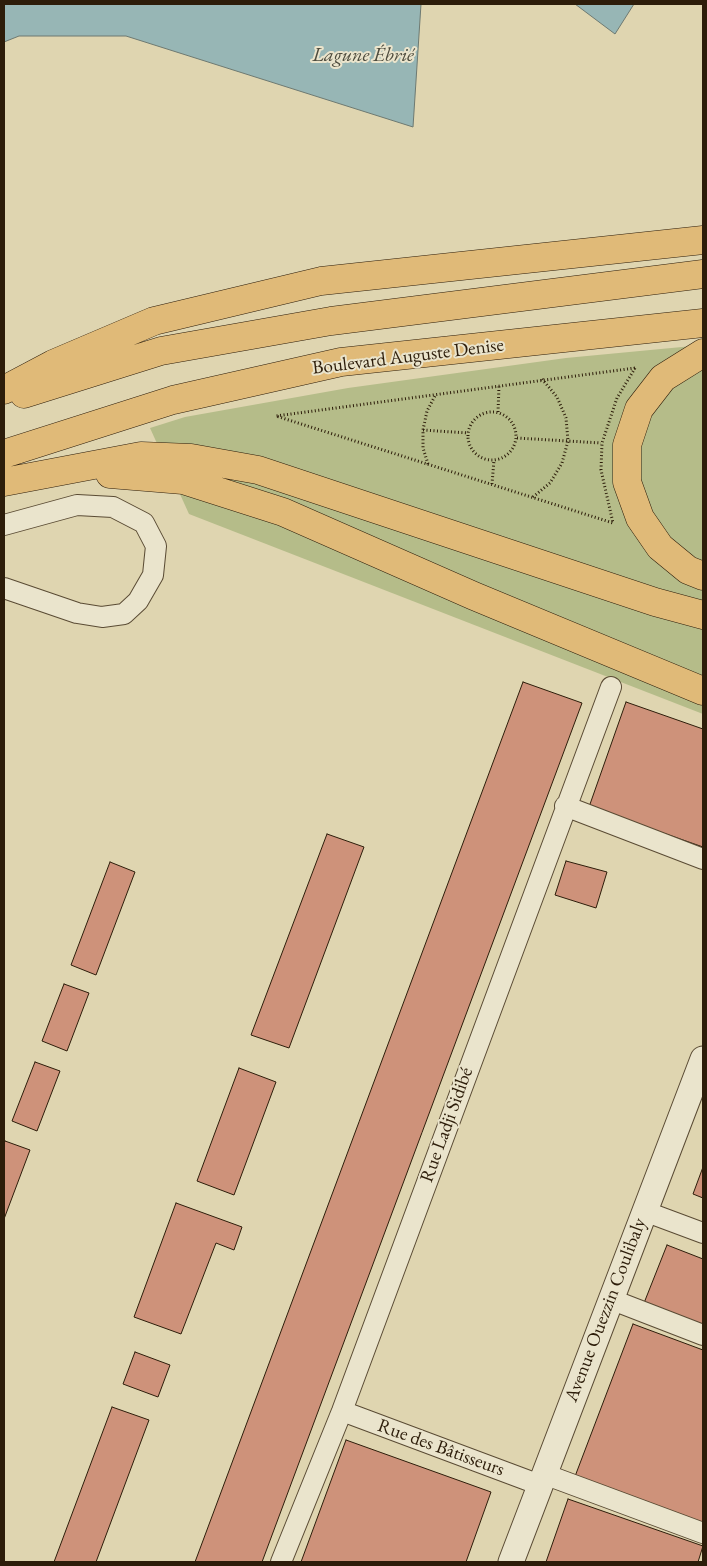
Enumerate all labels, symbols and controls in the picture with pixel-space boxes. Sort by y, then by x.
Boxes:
water label: Lagune Ébrié [312,44,414,68]
street label: Boulevard Auguste Denise [311,334,505,380]
street label: Rue Ladji Sidibé [416,1064,478,1186]
street label: Avenue Ouezzin Coulibaly [560,1215,652,1405]
street label: Rue des Bâtisseurs [374,1414,508,1482]

